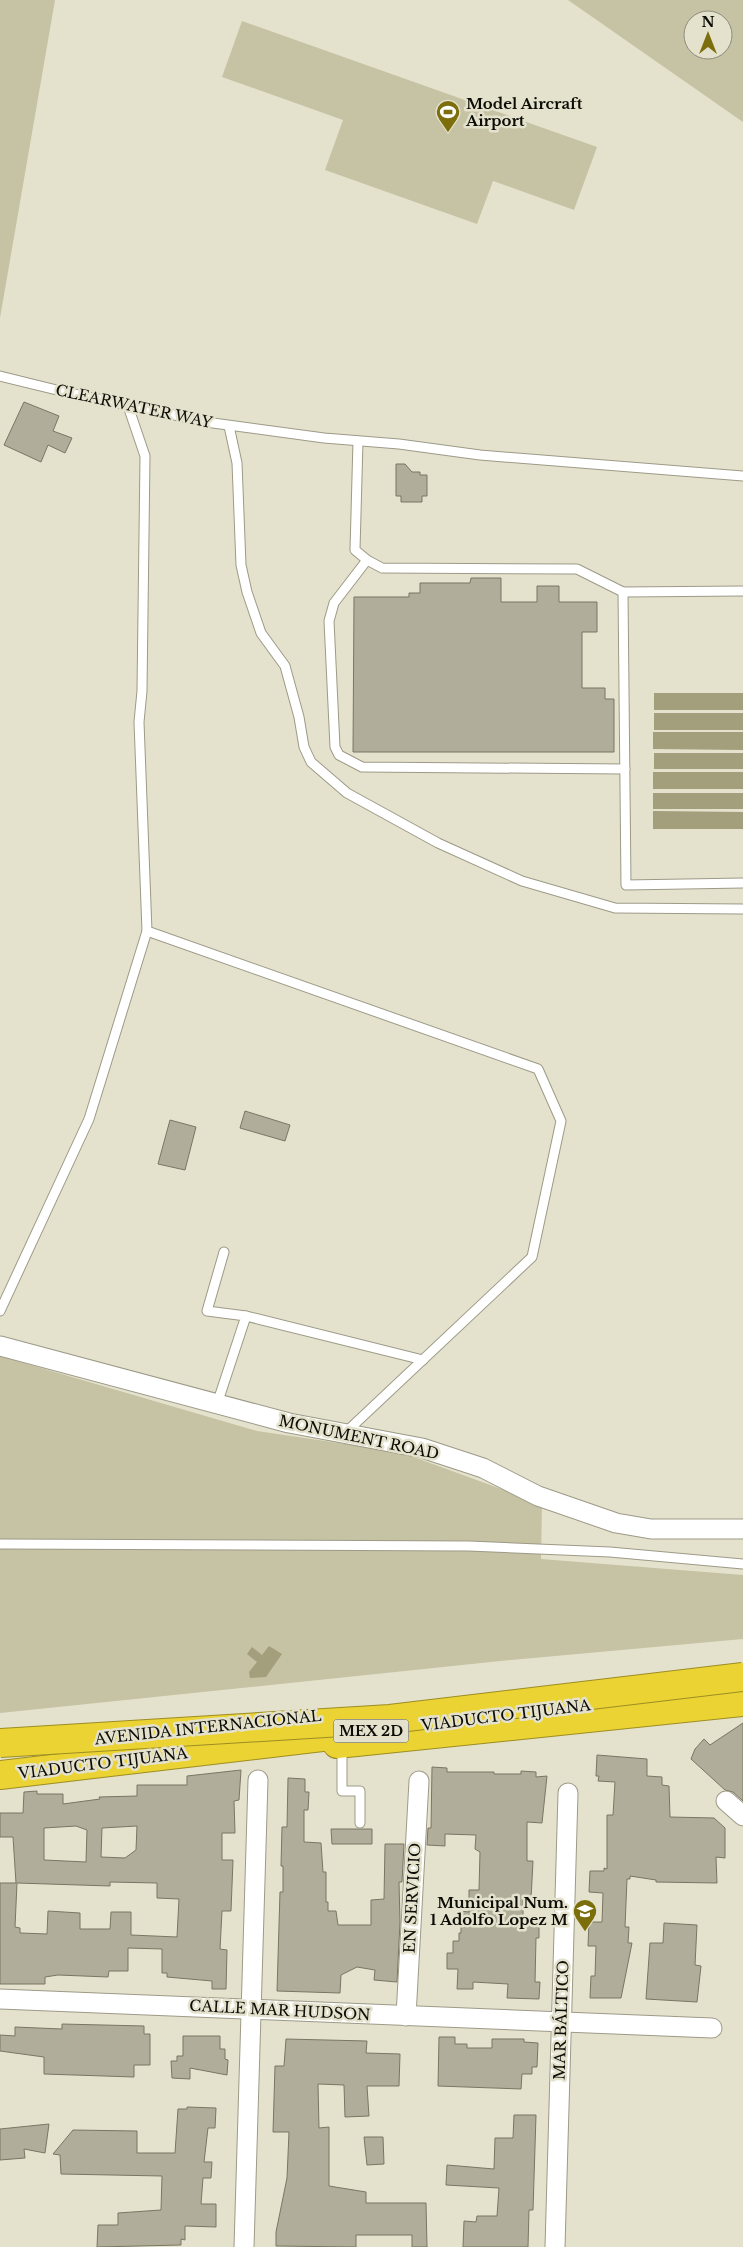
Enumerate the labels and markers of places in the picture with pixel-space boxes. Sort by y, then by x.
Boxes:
place label: Model Aircraft Airport [465,94,583,130]
sports icon: Model Aircraft Airport [435,99,461,133]
place label: Municipal Num. 1 Adolfo Lopez M [430,1893,568,1929]
school or university icon: Municipal Num. 1 Adolfo Lopez M [572,1898,598,1932]

